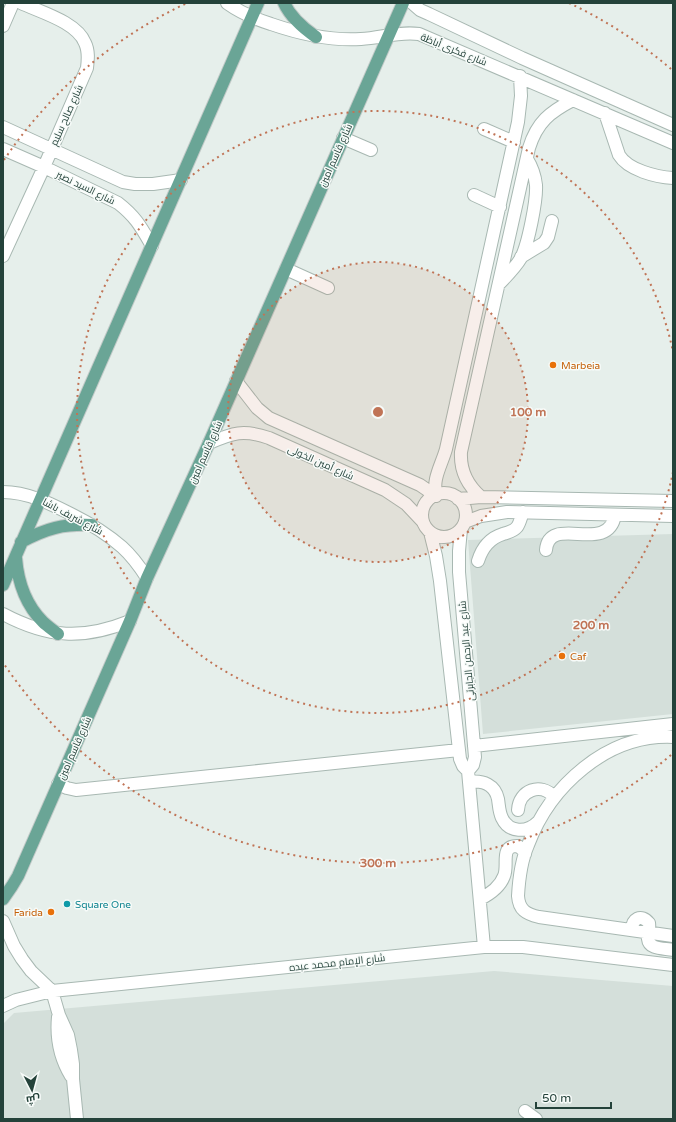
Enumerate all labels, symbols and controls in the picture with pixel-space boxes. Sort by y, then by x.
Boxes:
street label: شارع فكرى أباظة [419,30,489,69]
street label: شارع صالح سليم [48,83,87,148]
street label: شارع قاسم امين [317,122,356,189]
street label: شارع السيد نصير [53,168,117,207]
marker: Marbeia [548,360,558,370]
place label: Marbeia [561,360,600,372]
centre of rings [371,405,385,419]
text: 100 m [510,405,546,419]
street label: شارع قاسم امين [187,419,226,486]
street label: شارع أمين الخولى [286,442,356,483]
street label: شارع شريف باشا [40,496,105,538]
street label: شارع عبد الرحمن الجابرتى [457,600,477,702]
text: 200 m [573,618,609,632]
marker: Caf [557,651,567,661]
place label: Caf [570,651,586,663]
street label: شارع قاسم امين [56,715,95,782]
text: 300 m [360,856,396,870]
marker: Square One [62,899,72,909]
place label: Square One [75,899,131,911]
place label: Farida [14,907,43,919]
marker: Farida [46,907,56,917]
street label: شارع الإمام محمد عبده [288,952,386,975]
north arrow [12,1070,52,1110]
scale bar [536,1084,611,1110]
text: 50 m [542,1091,571,1105]
text: ش [25,1092,41,1107]

